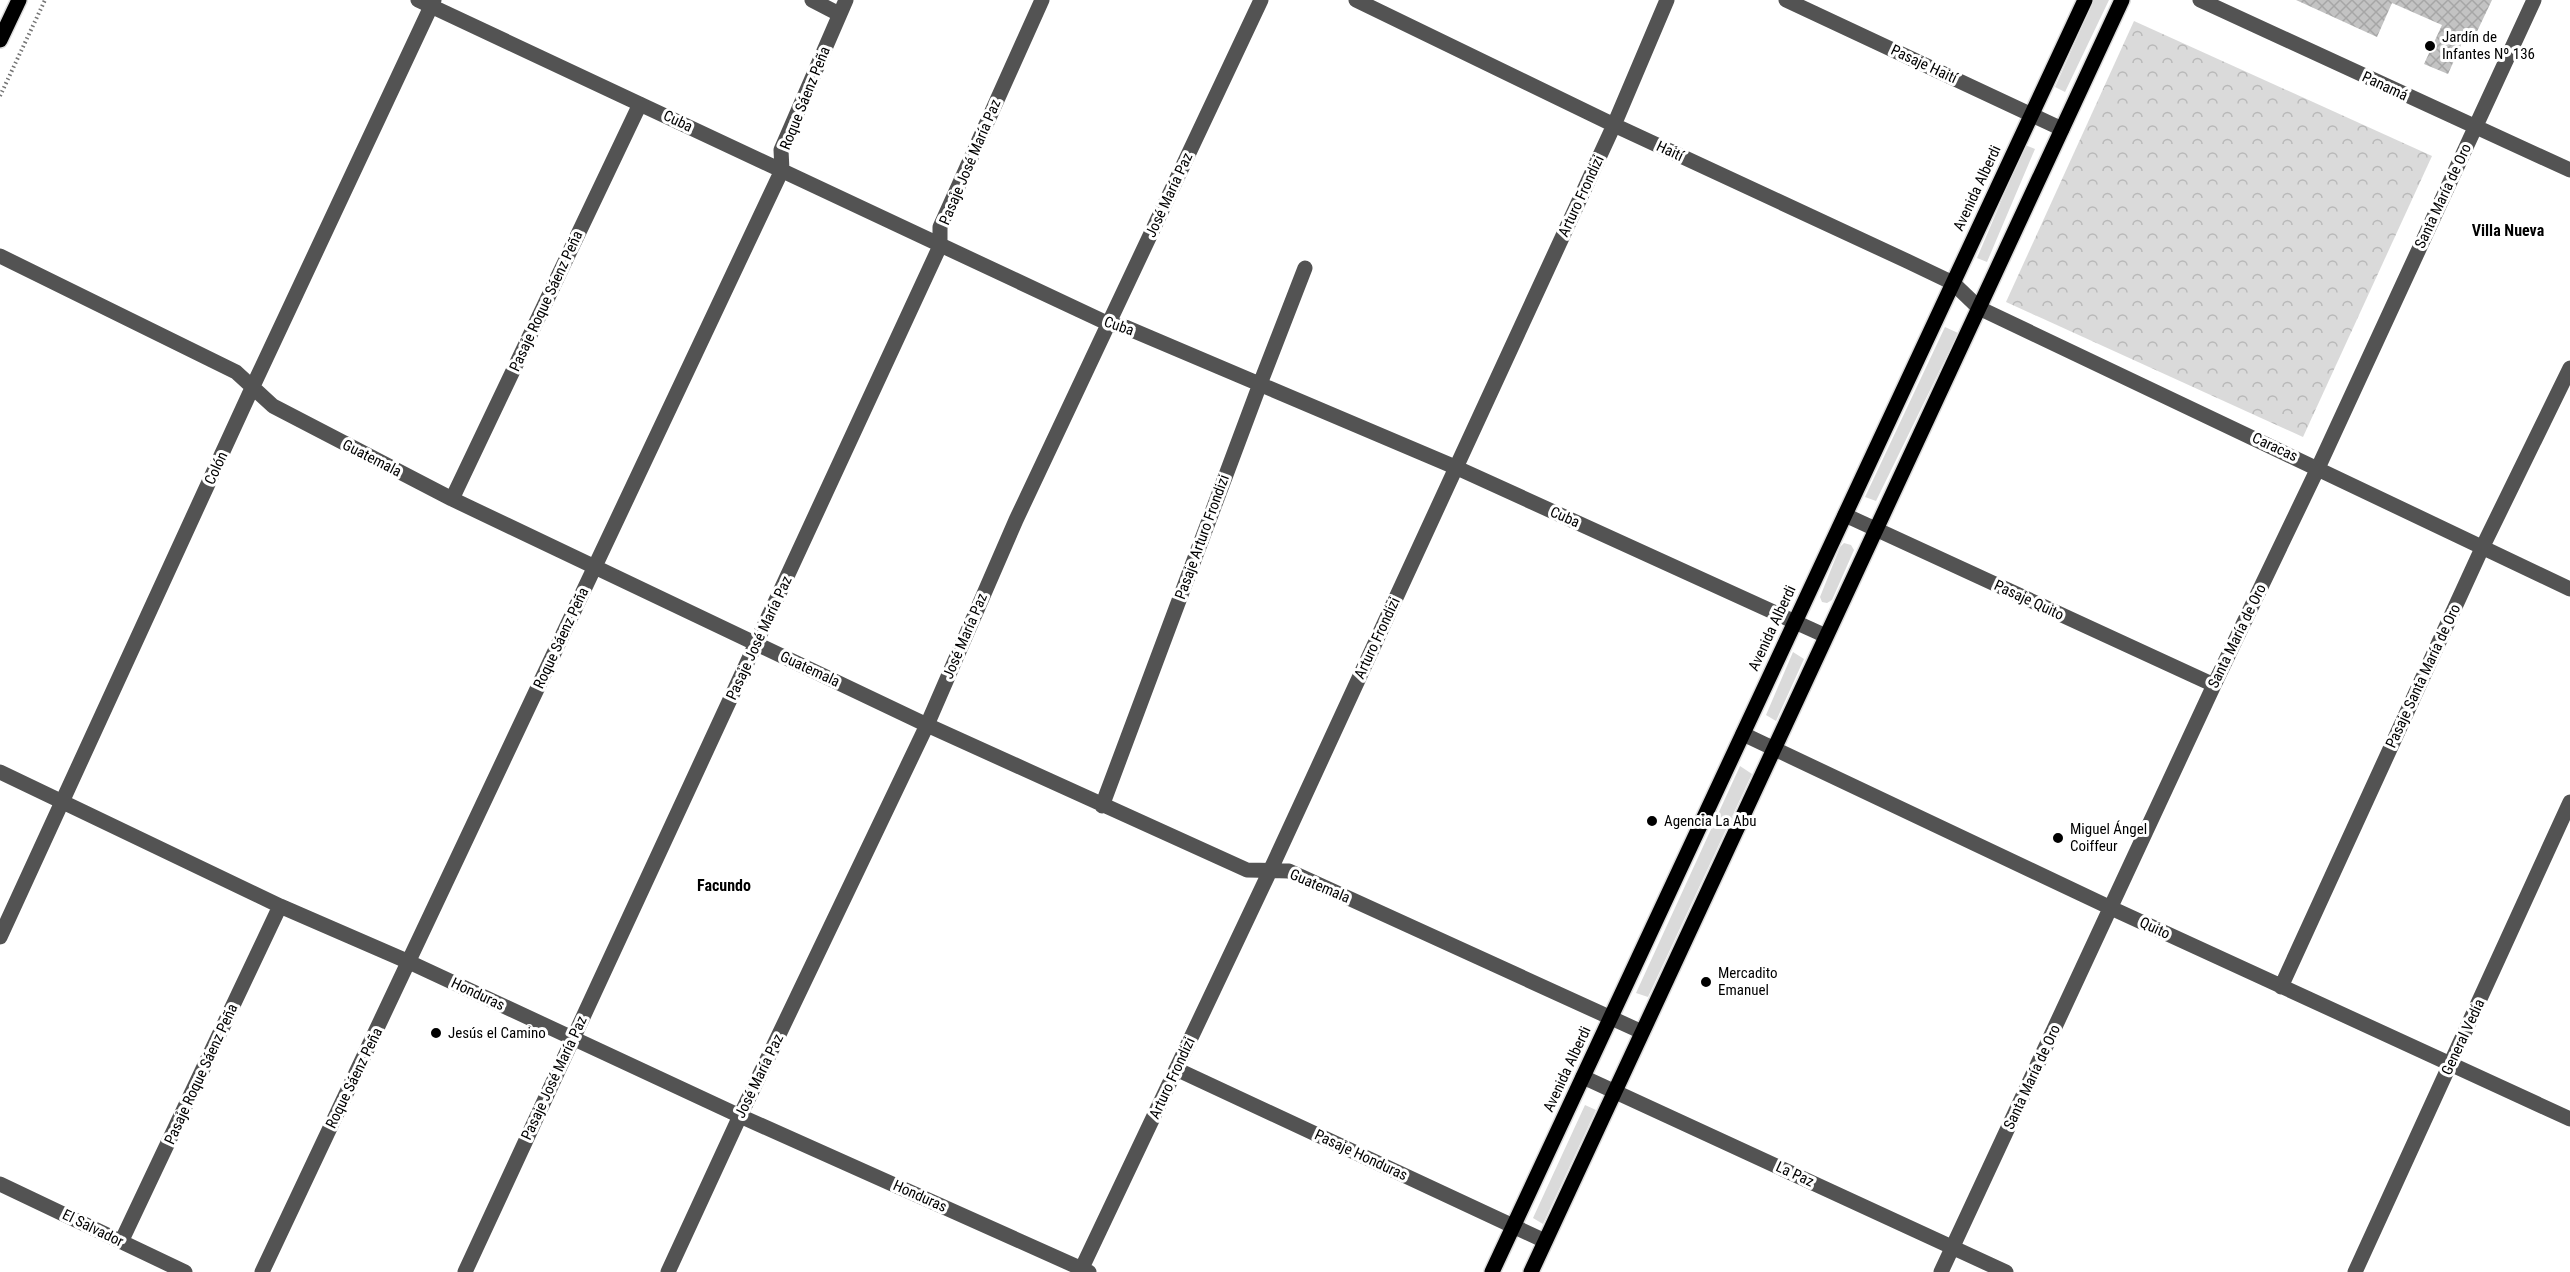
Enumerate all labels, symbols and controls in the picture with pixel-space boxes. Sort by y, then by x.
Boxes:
place label: Jardín de Infantes Nº 136 [2442,28,2535,63]
marker: Jardín de Infantes Nº 136 [2423,39,2437,53]
street label: Pasaje Haití [1888,41,1961,88]
street label: Roque Sáenz Peña [776,44,834,152]
street label: Panamá [2359,68,2411,104]
street label: Pasaje José María Paz [935,97,1005,227]
street label: Cuba [660,106,696,136]
street label: Haití [1654,137,1688,166]
street label: Santa María de Oro [2411,141,2475,251]
street label: Avenida Alberdi [1949,142,2005,234]
street label: José María Paz [1142,150,1196,240]
street label: Arturo Frondizi [1554,152,1608,240]
district label: Villa Nueva [2472,221,2545,240]
street label: Pasaje Roque Sáenz Peña [506,228,586,374]
street label: Cuba [1102,313,1136,339]
street label: Caracas [2249,429,2301,465]
street label: Guatemala [339,435,405,481]
street label: Colón [201,449,231,487]
street label: Pasaje Arturo Frondizi [1171,472,1233,602]
street label: Cuba [1547,503,1583,531]
street label: Pasaje José María Paz [722,573,796,703]
street label: Pasaje Quito [1991,576,2067,624]
street label: Santa María de Oro [2204,581,2270,691]
street label: Avenida Alberdi [1744,582,1800,674]
street label: Roque Sáenz Peña [530,584,592,692]
street label: José María Paz [939,590,991,682]
street label: Arturo Frondizi [1350,594,1404,682]
street label: Pasaje Santa María de Oro [2382,601,2464,751]
street label: Guatemala [777,647,843,691]
place label: Agencia La Abu [1664,812,1756,830]
marker: Agencia La Abu [1645,814,1659,828]
place label: Miguel Ángel Coiffeur [2070,820,2147,855]
marker: Miguel Ángel Coiffeur [2051,831,2065,845]
street label: Guatemala [1287,865,1353,907]
district label: Facundo [697,876,751,895]
street label: Quito [2137,913,2173,943]
place label: Mercadito Emanuel [1718,964,1778,999]
street label: Honduras [448,974,508,1014]
marker: Mercadito Emanuel [1699,975,1713,989]
street label: General Vedia [2438,996,2488,1078]
street label: Pasaje Roque Sáenz Peña [161,1001,241,1147]
street label: Pasaje José María Paz [517,1013,591,1143]
street label: Santa María de Oro [2000,1022,2064,1132]
street label: Avenida Alberdi [1539,1023,1595,1115]
place label: Jesús el Camino [448,1024,546,1042]
street label: Roque Sáenz Peña [322,1025,386,1131]
marker: Jesús el Camino [429,1026,443,1040]
street label: José María Paz [731,1031,787,1121]
street label: Arturo Frondizi [1145,1034,1199,1122]
street label: Pasaje Honduras [1312,1126,1410,1184]
street label: La Paz [1773,1157,1817,1191]
street label: Honduras [890,1176,950,1216]
street label: El Salvador [59,1205,127,1251]

